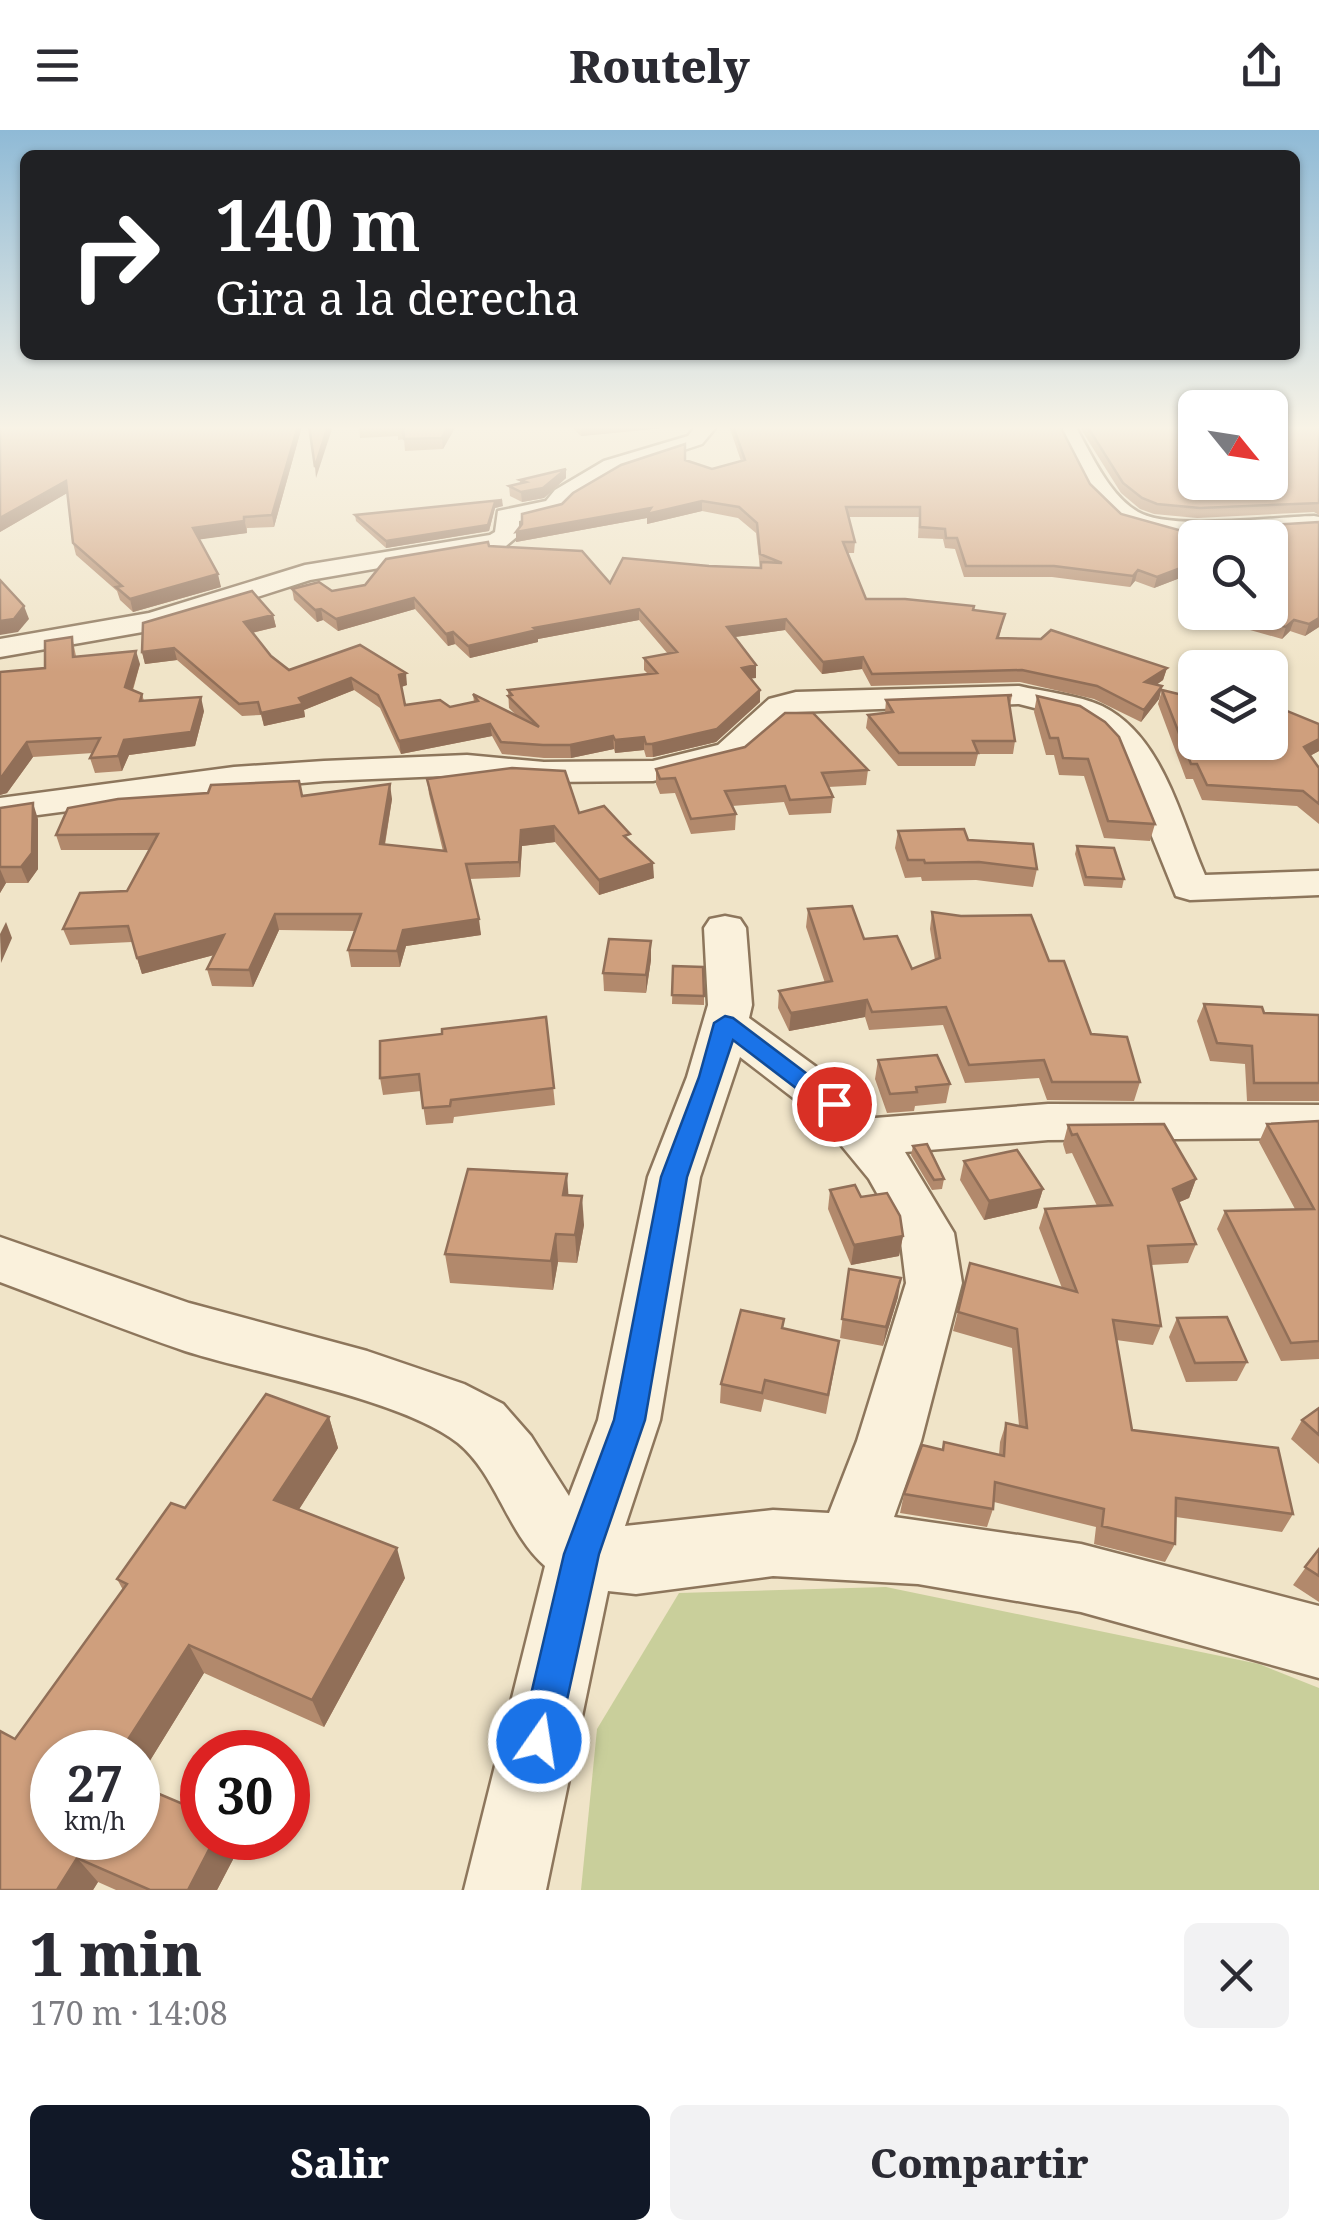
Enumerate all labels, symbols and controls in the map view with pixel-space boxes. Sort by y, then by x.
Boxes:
text: Routely [569,35,750,96]
icon: menu [30,38,85,93]
icon: share [1234,38,1289,93]
text: 140 m [215,176,421,272]
icon: right [50,190,180,320]
text: Gira a la derecha [215,267,580,328]
north arrow [1178,390,1288,500]
map controls [1178,390,1288,760]
button: search [1178,520,1288,630]
button: layers [1178,650,1288,760]
pin [792,1062,877,1147]
icon: arrive [807,1077,862,1132]
position arrow [487,1689,591,1793]
speed limit sign: 30 [180,1730,310,1860]
text: 27 [67,1749,123,1817]
text: km/h [64,1803,126,1837]
text: 1 min [30,1912,202,1994]
button: close [1184,1923,1289,2028]
text: 170 m · 14:08 [30,1991,228,2034]
button: Salir [30,2105,650,2220]
button: Compartir [670,2105,1289,2220]

